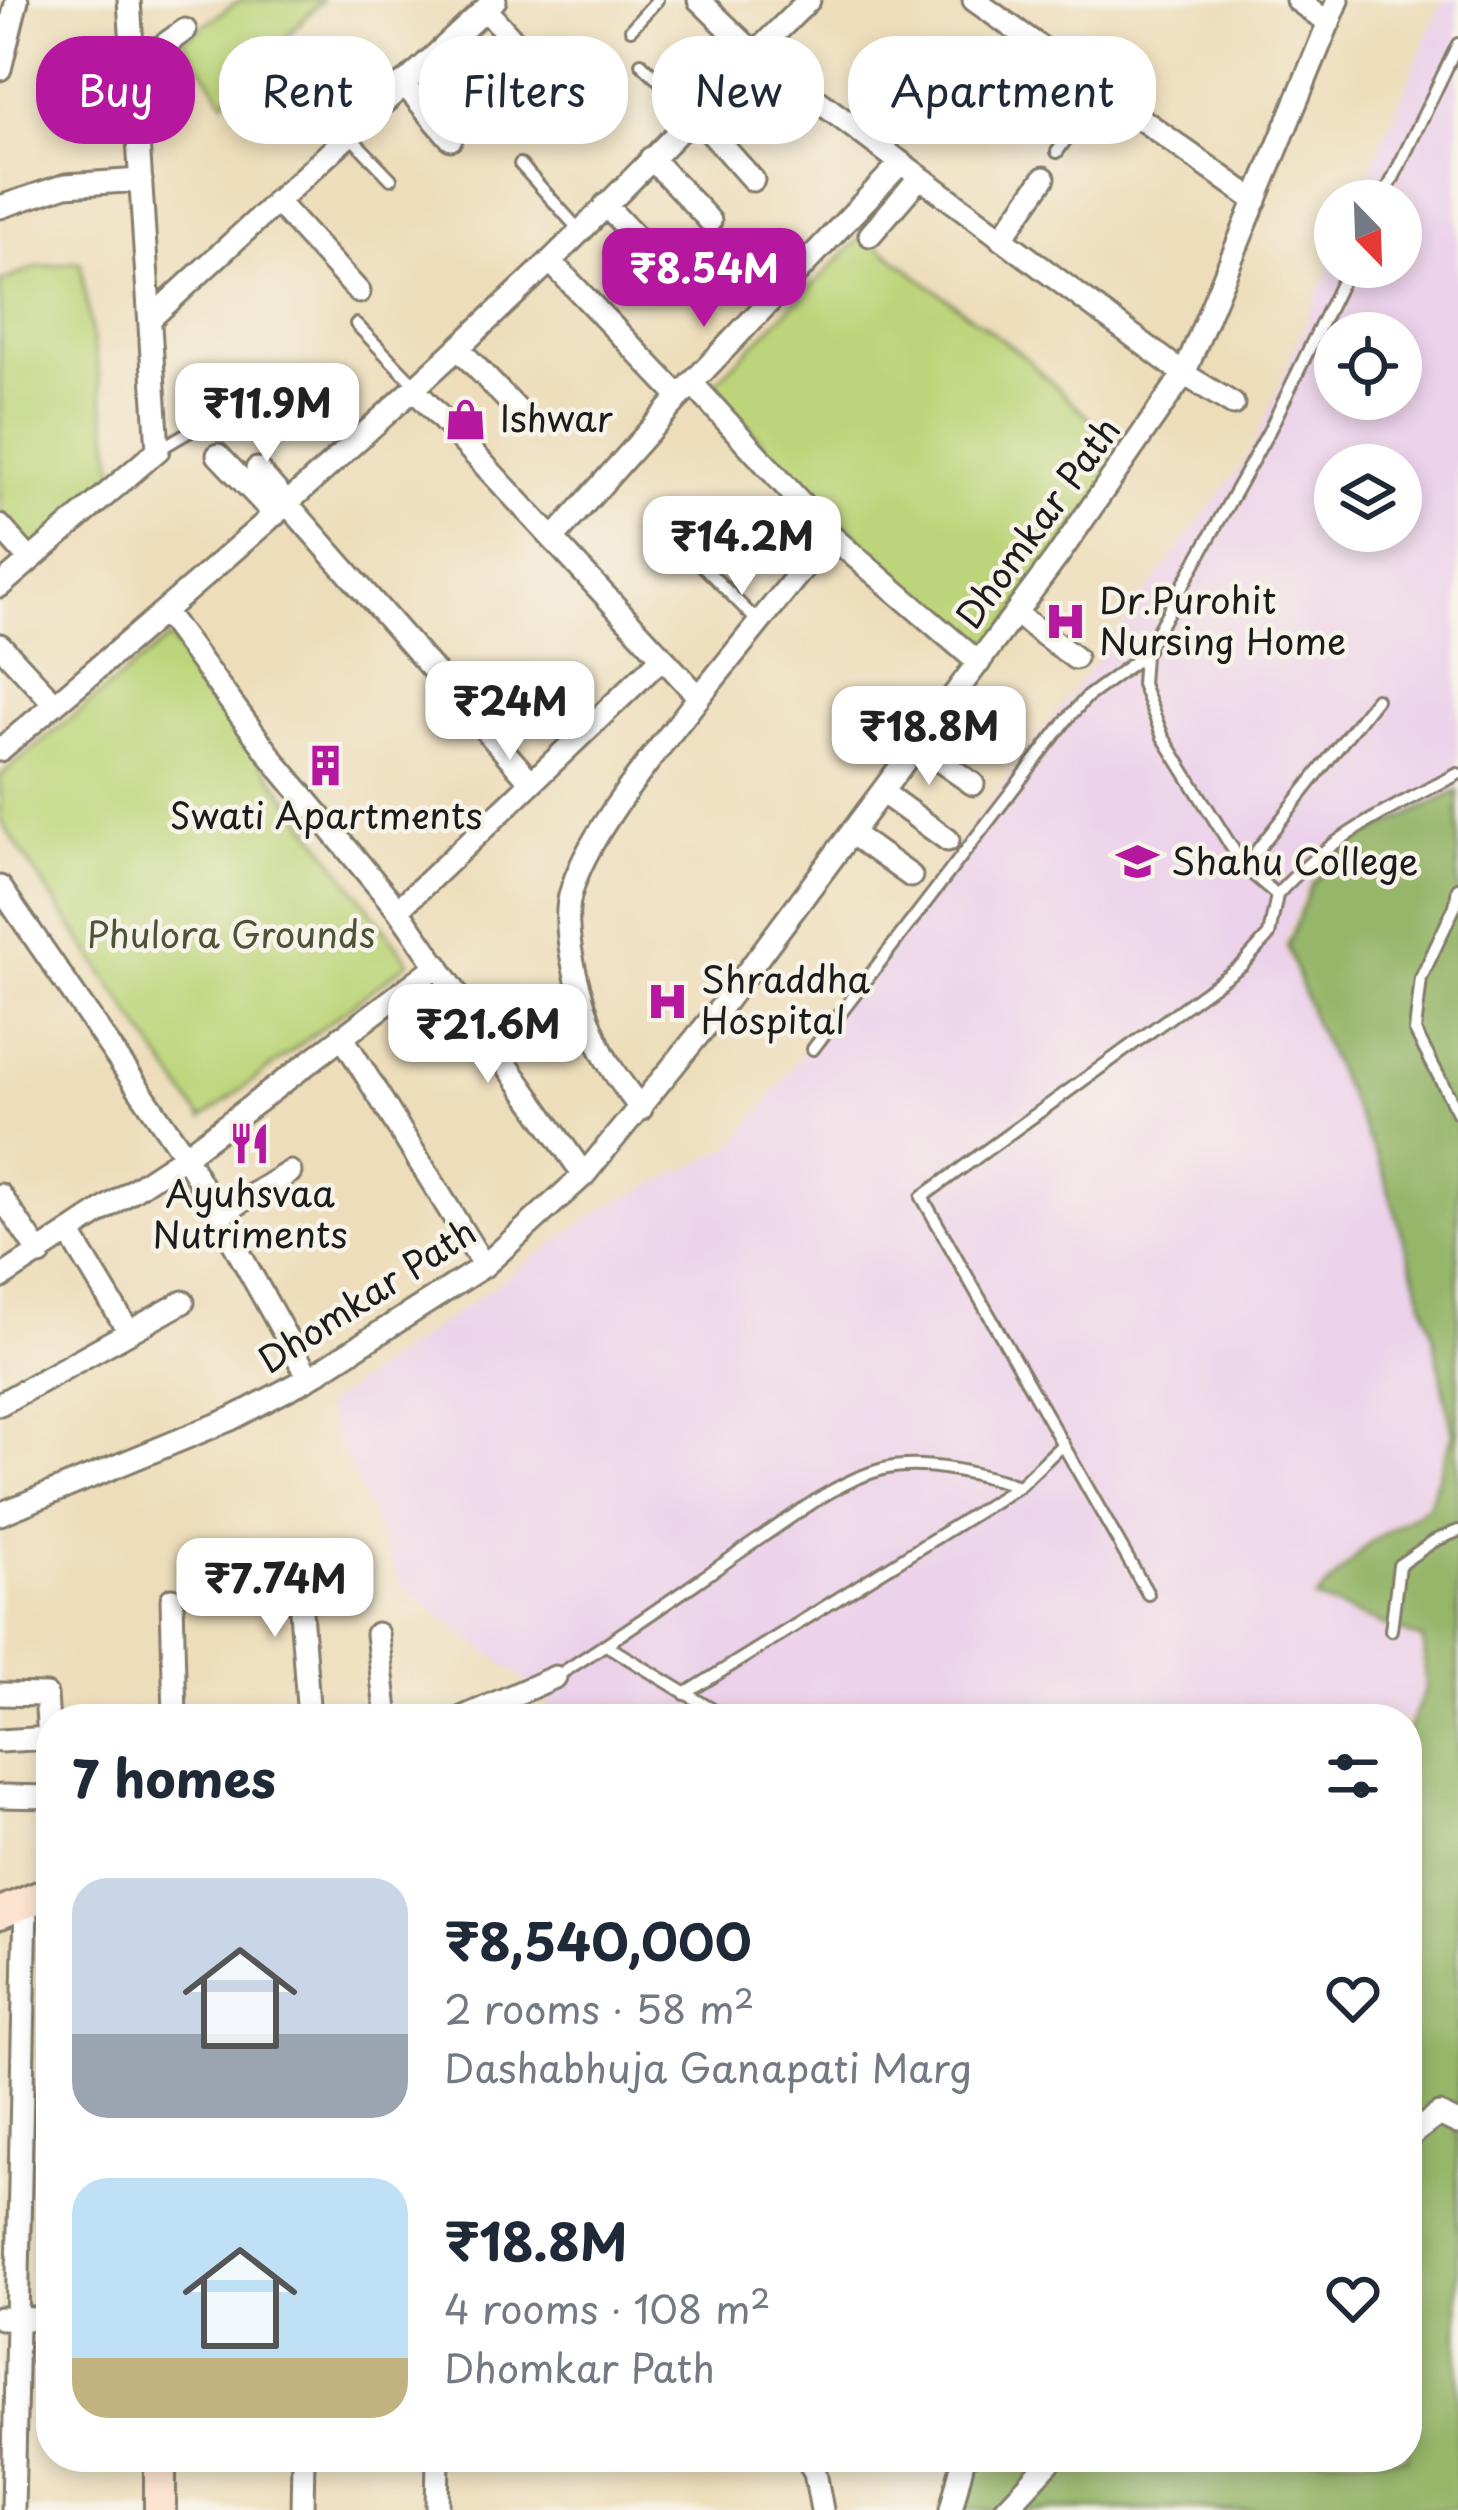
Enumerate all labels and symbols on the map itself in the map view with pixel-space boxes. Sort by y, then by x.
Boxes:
north arrow [1314,180,1422,288]
pin: ₹8.54M [606,228,802,330]
pin: ₹11.9M [169,363,365,465]
place label: Ishwar [500,390,614,444]
shop icon: Ishwar [443,396,489,442]
street label: Dhomkar Path [941,405,1132,639]
pin: ₹14.2M [644,496,840,598]
place label: Dr.Purohit Nursing Home [1099,572,1346,667]
hospital icon: Dr.Purohit Nursing Home [1042,599,1088,645]
pin: ₹24M [439,661,581,763]
pin: ₹18.8M [831,686,1027,788]
building icon: Swati Apartments [303,743,349,789]
place label: Swati Apartments [170,787,482,841]
place label: Shahu College [1171,833,1418,887]
school or university icon: Shahu College [1114,839,1160,885]
park label: Phulora Grounds [87,906,375,960]
place label: Shraddha Hospital [701,951,871,1046]
hospital icon: Shraddha Hospital [644,978,690,1024]
pin: ₹21.6M [390,984,586,1086]
restaurant icon: Ayuhsvaa Nutriments [227,1121,273,1167]
place label: Ayuhsvaa Nutriments [153,1165,347,1260]
street label: Dhomkar Path [246,1204,486,1385]
pin: ₹7.74M [177,1538,373,1640]

